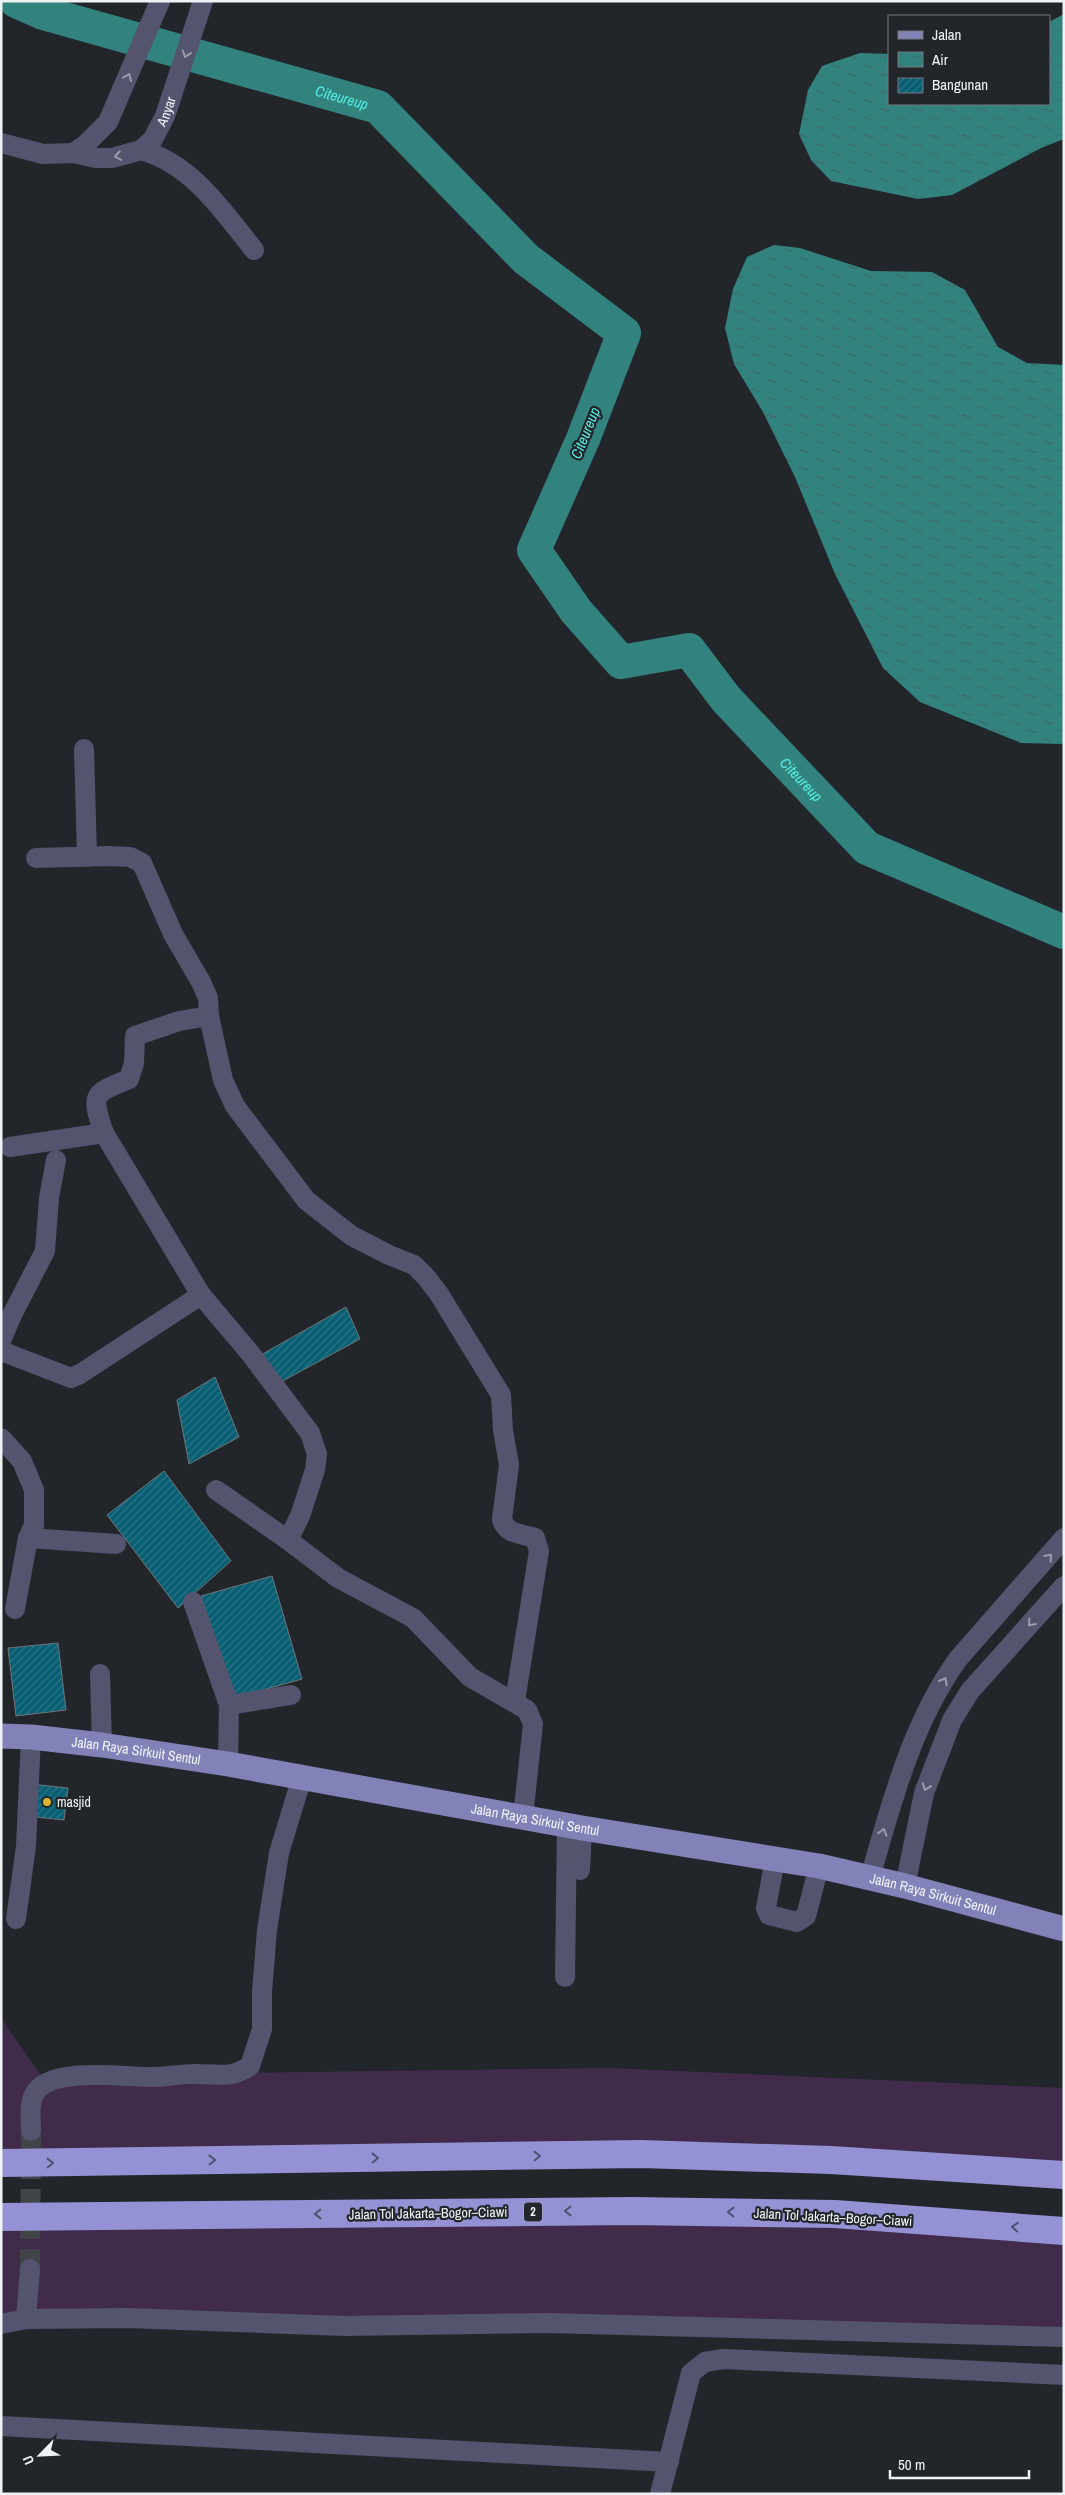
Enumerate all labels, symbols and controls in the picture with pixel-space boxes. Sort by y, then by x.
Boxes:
legend [888,15,1050,105]
text: Jalan [932,24,961,45]
one-way arrow [182,49,192,58]
text: Air [931,49,948,70]
one-way arrow [121,73,132,82]
text: Bangunan [932,74,988,95]
water label: Citeureup [313,79,371,114]
street label: Anyar [152,94,180,130]
one-way arrow [114,150,123,161]
water label: Citeureup [565,404,605,462]
water label: Citeureup [775,752,828,806]
one-way arrow [1043,1554,1052,1563]
one-way arrow [1028,1617,1037,1626]
one-way arrow [937,1678,947,1687]
street label: Jalan Raya Sirkuit Sentul [71,1733,202,1769]
one-way arrow [922,1782,932,1791]
place label: masjid [57,1793,91,1811]
marker: masjid [41,1796,53,1808]
street label: Jalan Raya Sirkuit Sentul [470,1799,600,1840]
one-way arrow [877,1827,888,1836]
street label: Jalan Raya Sirkuit Sentul [868,1869,998,1919]
one-way arrow [534,2150,542,2161]
one-way arrow [372,2153,379,2163]
one-way arrow [209,2155,217,2165]
one-way arrow [46,2158,54,2168]
road number: 2 [524,2202,542,2222]
street label: Jalan Tol Jakarta–Bogor–Ciawi [349,2203,507,2223]
street label: Jalan Tol Jakarta–Bogor–Ciawi [753,2204,913,2230]
one-way arrow [564,2206,572,2216]
one-way arrow [726,2207,734,2218]
one-way arrow [314,2209,322,2219]
one-way arrow [1011,2222,1019,2233]
north arrow [15,2430,65,2480]
scale bar [890,2448,1029,2480]
text: U [18,2453,38,2468]
text: 50 m [898,2454,925,2475]

